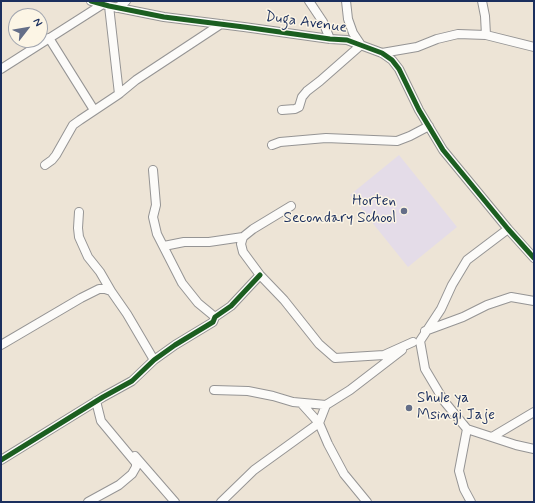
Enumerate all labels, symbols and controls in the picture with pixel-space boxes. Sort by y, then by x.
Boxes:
north arrow [8,8,48,48]
street label: Duga Avenue [264,8,348,38]
text: N [30,16,45,29]
place label: Horten Secondary School [284,193,396,228]
marker: Horten Secondary School [399,206,409,216]
place label: Shule ya Msingi Jaje [417,390,495,425]
marker: Shule ya Msingi Jaje [404,403,414,413]

